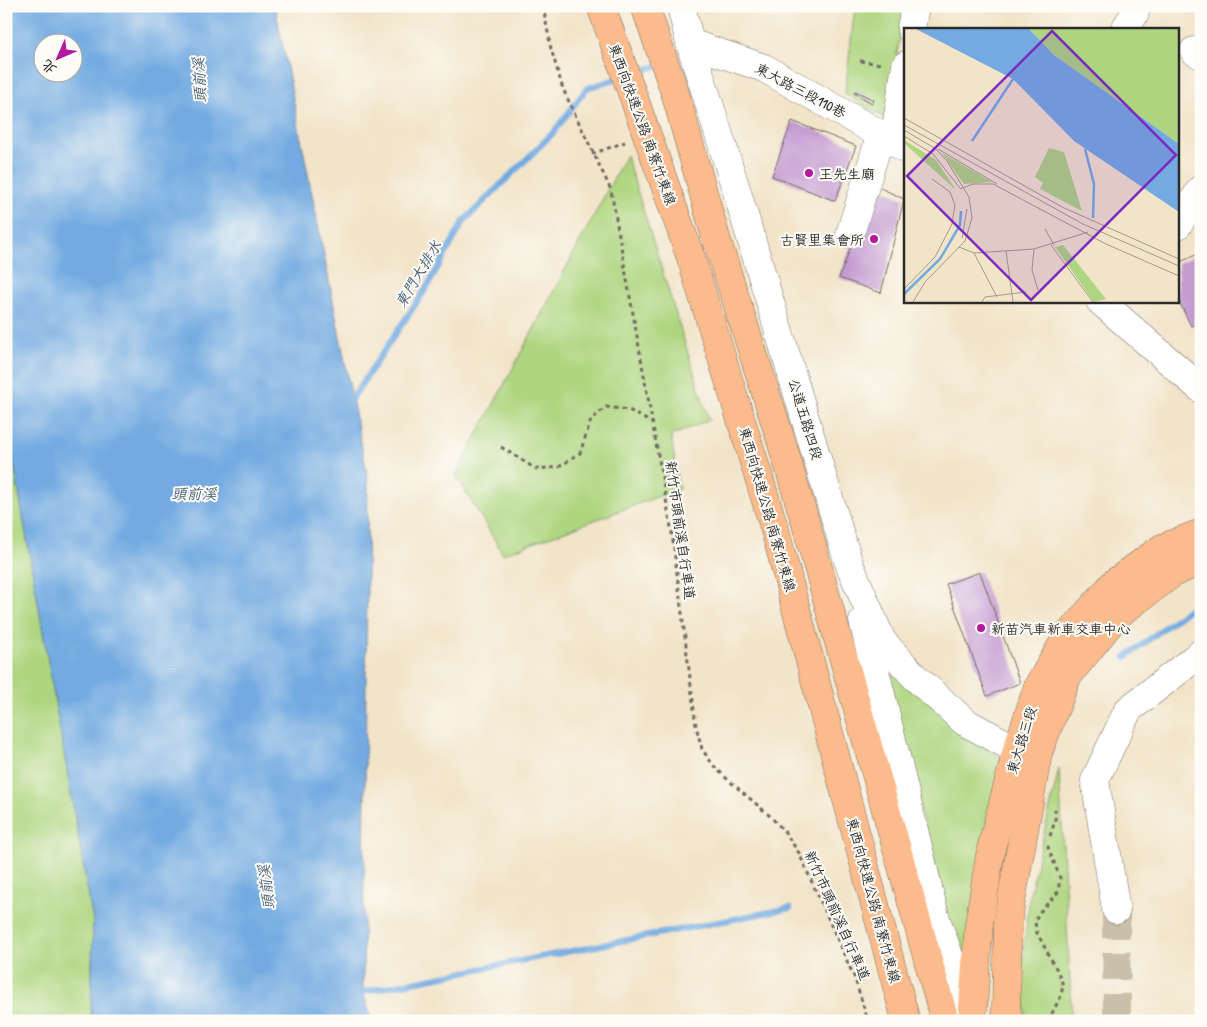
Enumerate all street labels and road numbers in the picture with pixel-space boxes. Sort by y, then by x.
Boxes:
street label: 東西向快速公路 南寮竹東線 [605,40,681,208]
street label: 東大路三段110巷 [752,58,851,122]
street label: 公道五路四段 [785,376,827,462]
street label: 東西向快速公路 南寮竹東線 [735,424,801,594]
street label: 新竹市頭前溪自行車道 [662,459,700,601]
street label: 東大路三段 [1002,704,1040,776]
street label: 東西向快速公路 南寮竹東線 [843,815,905,985]
street label: 新竹市頭前溪自行車道 [801,847,875,983]

